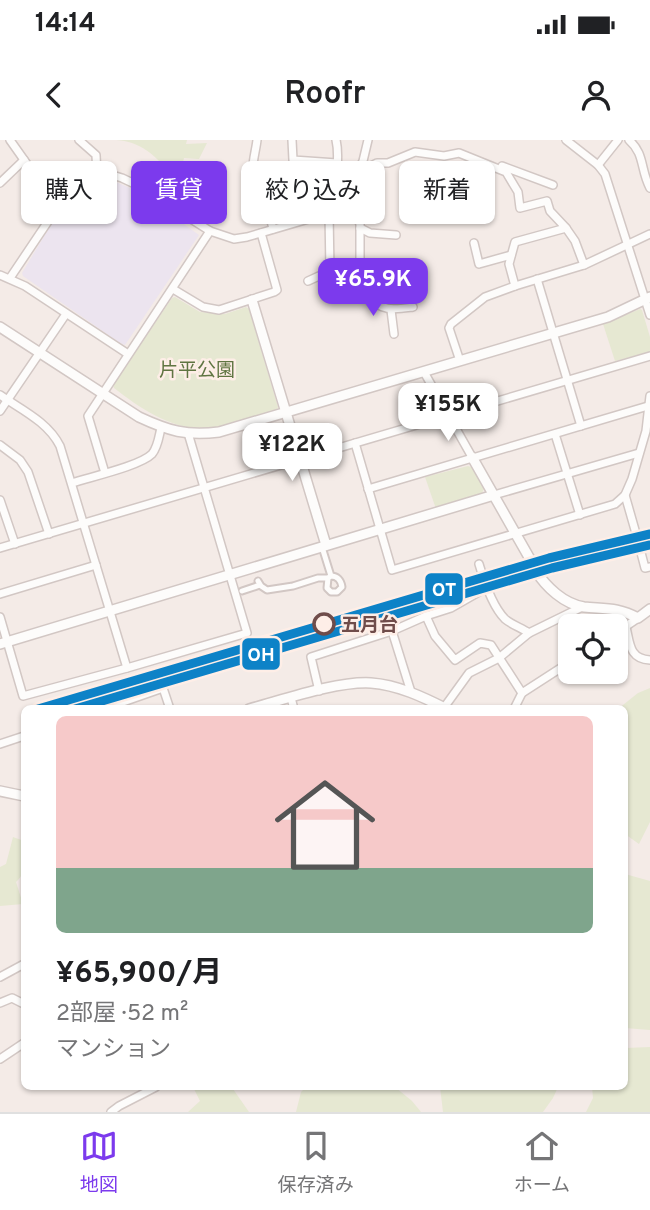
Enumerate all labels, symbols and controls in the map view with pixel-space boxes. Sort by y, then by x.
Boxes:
text: 14:14 [35,8,96,41]
text: Roofr [284,75,366,115]
icon: back [35,76,73,114]
icon: person [577,76,615,114]
chip: 購入 [21,161,117,224]
chip: 賃貸 [131,161,227,224]
chip: 絞り込み [241,161,385,224]
chip: 新着 [399,161,495,224]
pin: ¥65.9K [316,258,430,318]
text: ¥65.9K [334,266,412,295]
park label: 片平公園 [159,359,235,383]
pin: ¥155K [399,384,497,443]
text: ¥155K [414,391,482,420]
pin: ¥122K [243,424,341,483]
text: ¥122K [258,431,326,460]
line badge: OT [424,572,464,606]
text: OT [432,579,456,603]
marker: 五月台 [313,613,335,635]
place label: 五月台 [341,614,398,638]
map controls [558,614,628,684]
button: locate [558,614,628,684]
line badge: OH [241,637,281,671]
text: OH [247,644,275,668]
icon: home [262,762,388,888]
text: ¥65,900/月 [56,956,222,993]
text: 2部屋 · 52 m² [56,1000,188,1029]
text: マンション [56,1036,171,1065]
tab: 地図 [80,1127,118,1198]
tab: 保存済み [278,1127,354,1198]
tab: ホーム [514,1127,570,1198]

